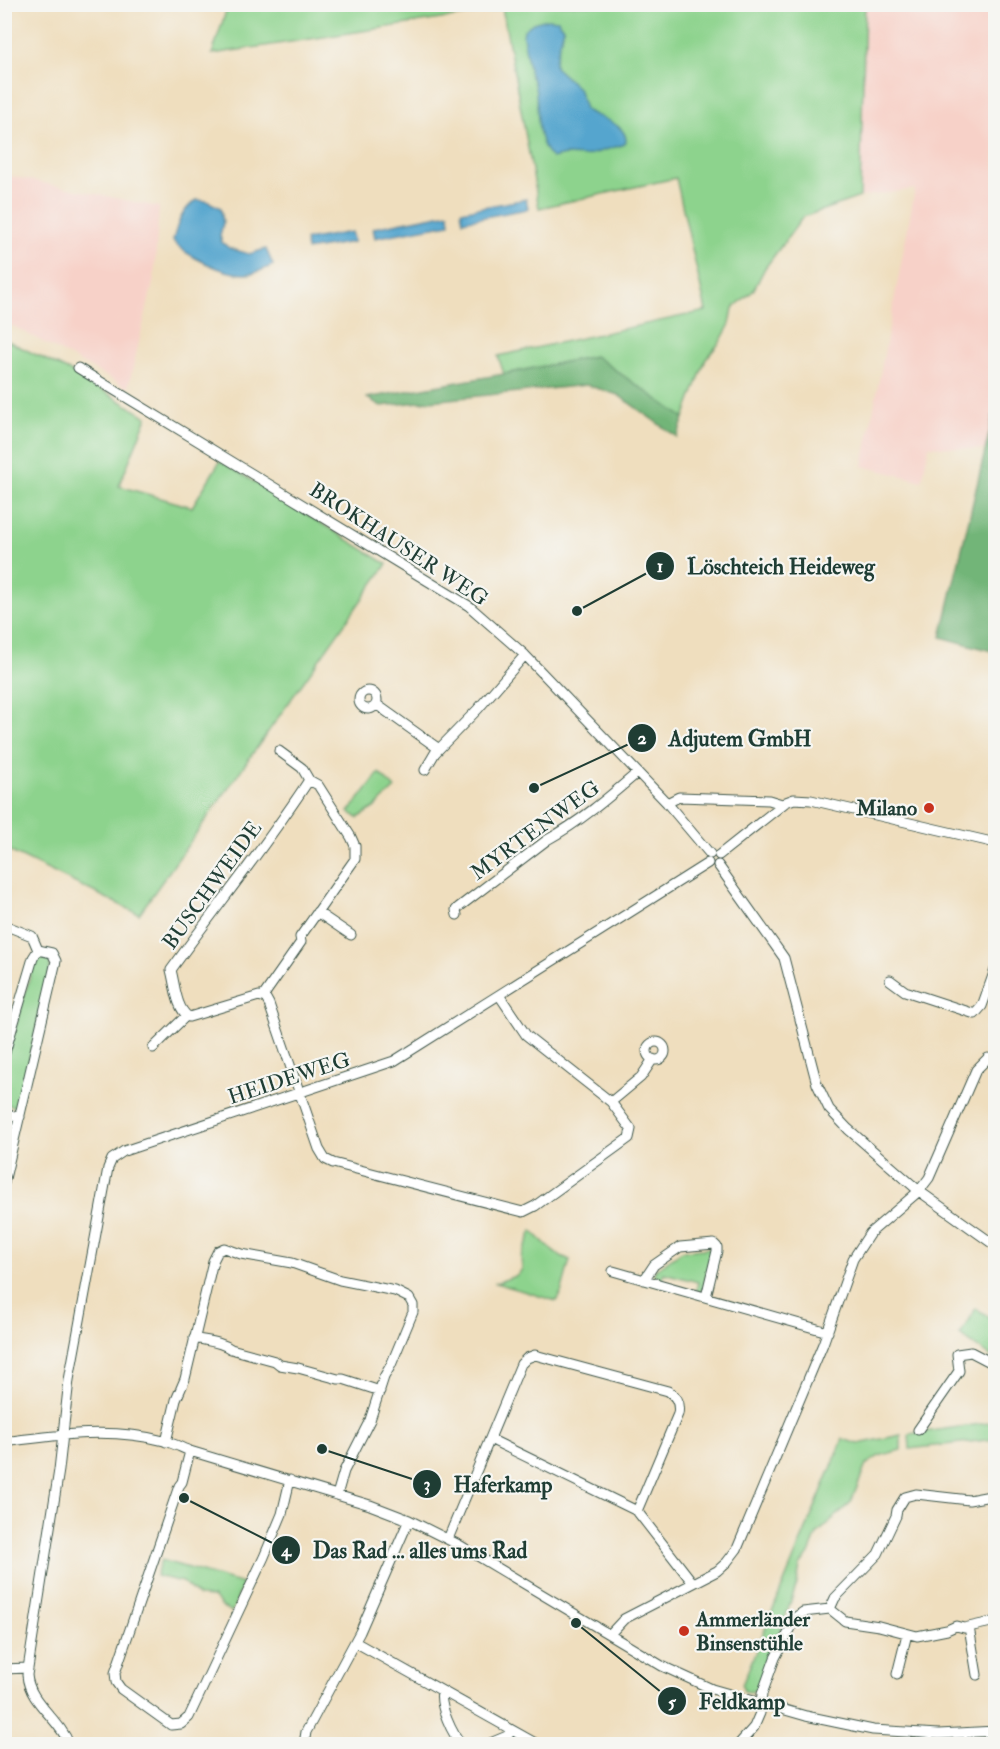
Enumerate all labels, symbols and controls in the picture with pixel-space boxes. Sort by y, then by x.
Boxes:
street label: BROKHAUSER WEG [304,476,493,612]
callout: Löschteich Heideweg [645,546,887,586]
text: Löschteich Heideweg [687,553,876,582]
text: 1 [657,555,663,578]
callout: Adjutem GmbH [627,718,824,758]
text: Adjutem GmbH [667,725,812,753]
text: 2 [637,727,647,750]
street label: MYRTENWEG [465,774,605,886]
place label: Milano [855,795,917,822]
marker: Milano [922,801,936,815]
street label: BUSCHWEIDE [157,816,268,955]
street label: HEIDEWEG [225,1046,354,1111]
callout: Haferkamp [412,1464,565,1504]
text: Haferkamp [454,1471,552,1500]
text: 3 [424,1473,431,1496]
callout: Das Rad ... alles ums Rad [271,1530,539,1570]
text: Das Rad ... alles ums Rad [313,1537,528,1565]
text: 4 [280,1539,292,1562]
place label: Ammerländer Binsenstühle [695,1606,811,1657]
marker: Ammerländer Binsenstühle [677,1624,691,1638]
callout: Feldkamp [657,1681,797,1721]
text: Feldkamp [699,1688,785,1717]
text: 5 [668,1691,677,1714]

